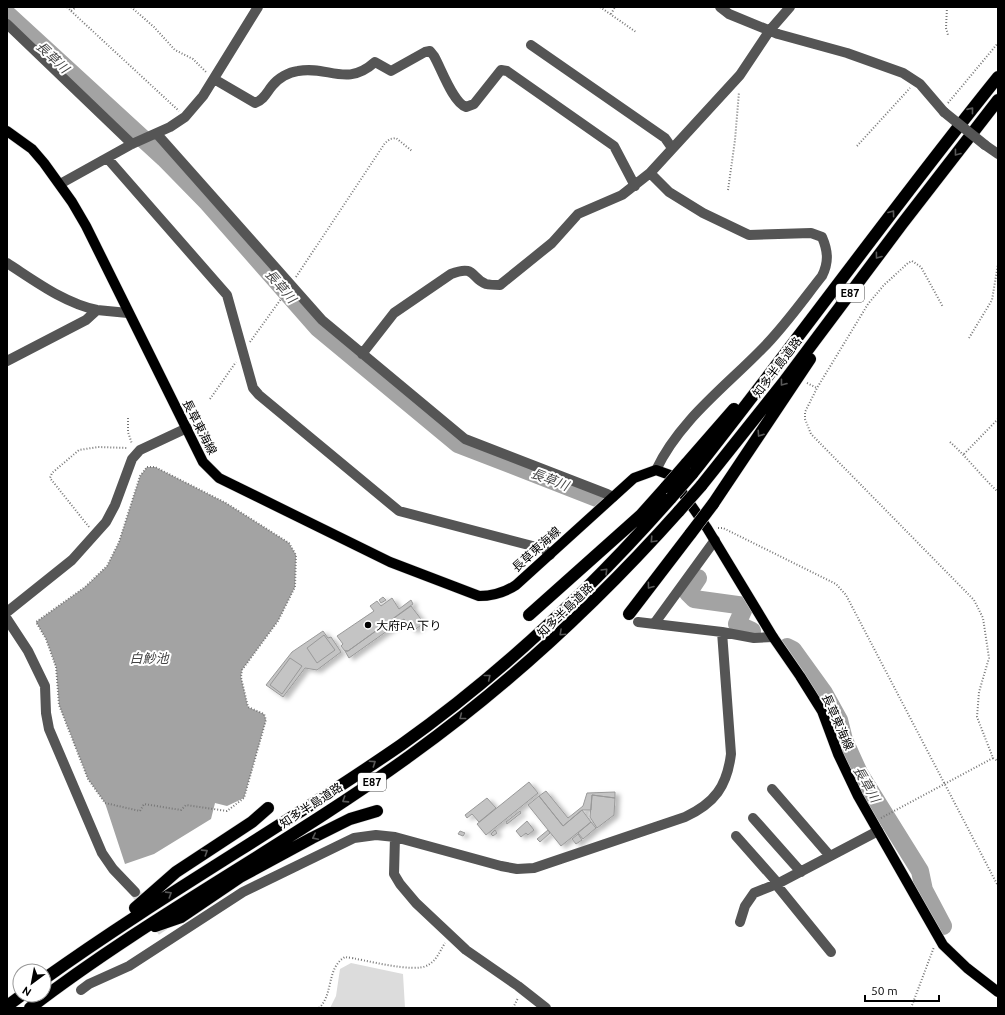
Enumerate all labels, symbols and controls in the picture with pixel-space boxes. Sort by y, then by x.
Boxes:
water label: 長草川 [34,39,73,77]
one-way arrow [967,107,974,114]
one-way arrow [954,148,961,155]
one-way arrow [887,210,894,217]
one-way arrow [876,252,883,259]
water label: 長草川 [263,267,300,307]
road number: E87 [836,284,864,302]
street label: 知多半島道路 [750,334,804,400]
one-way arrow [781,378,788,385]
street label: 長草東海線 [181,397,219,457]
one-way arrow [758,429,765,436]
water label: 長草川 [529,465,573,493]
street label: 長草東海線 [509,524,563,574]
one-way arrow [650,535,658,543]
one-way arrow [600,568,608,576]
street label: 知多半島道路 [535,580,595,640]
one-way arrow [648,581,655,588]
place label: 大府PA 下り [376,619,441,632]
marker: 大府PA 下り [363,620,373,630]
one-way arrow [559,628,567,636]
water label: 白魦池 [129,651,170,665]
one-way arrow [484,675,491,682]
street label: 長草東海線 [820,692,856,752]
one-way arrow [460,712,467,719]
one-way arrow [369,760,376,768]
water label: 長草川 [851,764,884,806]
road number: E87 [358,773,386,791]
street label: 知多半島道路 [277,780,345,830]
one-way arrow [342,795,349,802]
one-way arrow [312,832,319,839]
one-way arrow [201,849,208,857]
one-way arrow [165,891,172,899]
north arrow [12,963,52,1003]
scale bar [865,977,939,1003]
text: N [20,984,33,999]
text: 50 m [871,984,898,997]

